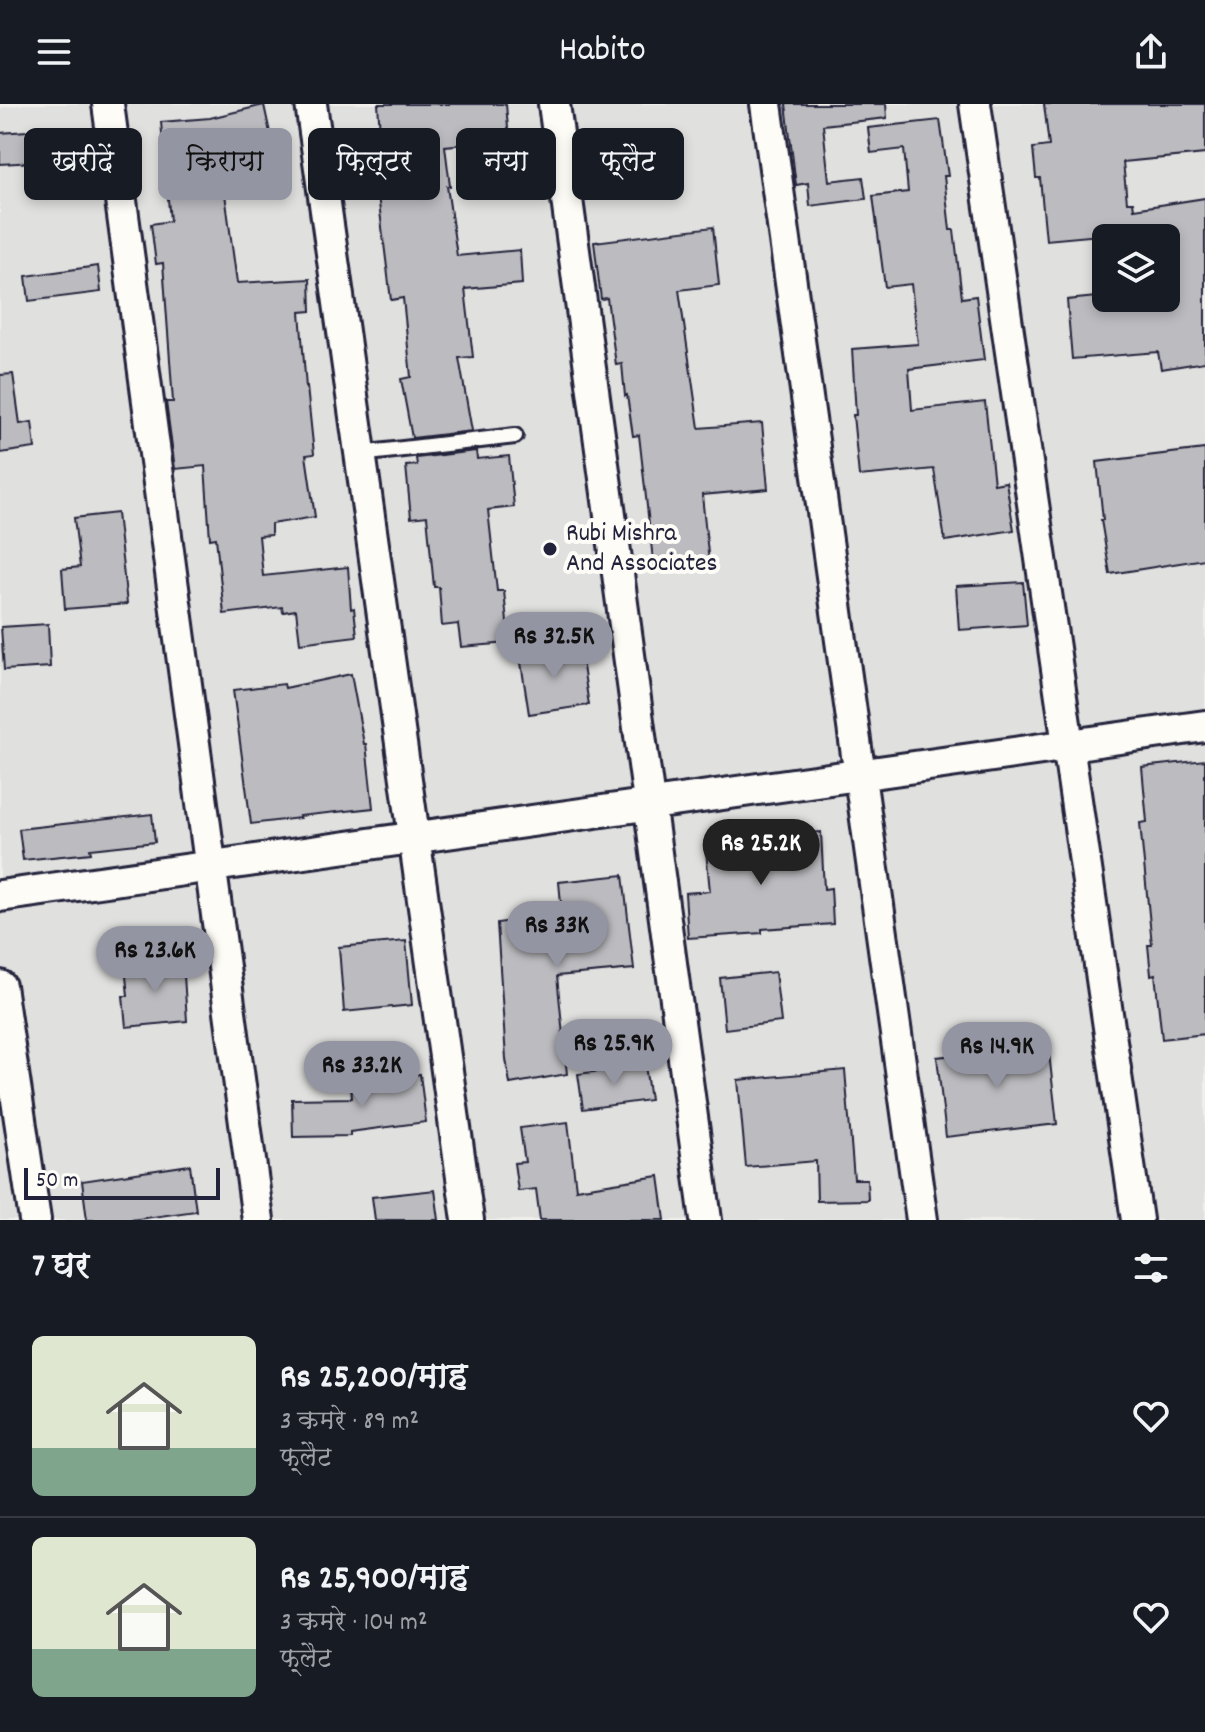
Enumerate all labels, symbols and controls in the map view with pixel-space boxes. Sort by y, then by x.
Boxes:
text: Habito [559,26,646,78]
icon: menu [32,30,76,74]
icon: share [1129,30,1173,74]
chip: खरीदें [24,128,142,200]
chip: किराया [158,128,292,200]
chip: फ़िल्टर [308,128,440,200]
chip: नया [456,128,556,200]
chip: फ़्लैट [572,128,684,200]
map controls [1092,224,1180,312]
button: layers [1092,224,1180,312]
place label: Rubi Mishra And Associates [566,516,717,583]
marker: Rubi Mishra And Associates [541,540,559,558]
pin: Rs 32.5K [471,612,637,680]
text: Rs 32.5K [514,619,594,656]
pin: Rs 25.2K [678,819,844,887]
text: Rs 25.2K [721,826,801,863]
pin: Rs 33K [492,901,622,969]
text: Rs 33K [525,908,589,945]
pin: Rs 23.6K [72,926,238,994]
text: Rs 23.6K [114,933,196,970]
pin: Rs 25.9K [531,1019,697,1087]
pin: Rs 14.9K [914,1022,1080,1090]
text: Rs 25.9K [573,1026,655,1063]
text: Rs 14.9K [960,1029,1034,1066]
pin: Rs 33.2K [279,1041,445,1109]
text: Rs 33.2K [322,1048,402,1085]
scale bar [24,1164,220,1200]
text: 50 m [36,1166,78,1197]
text: 7 घर [32,1244,89,1293]
icon: filters [1129,1246,1173,1290]
text: Rs 25,200/माह [280,1355,467,1404]
icon: home [96,1368,192,1464]
icon: heart [1129,1394,1173,1438]
text: 3 कमरे · 89 m² [280,1404,419,1441]
text: फ़्लैट [280,1441,332,1478]
text: Rs 25,900/माह [280,1556,468,1605]
icon: home [96,1569,192,1665]
icon: heart [1129,1595,1173,1639]
text: 3 कमरे · 104 m² [280,1605,427,1642]
text: फ़्लैट [280,1642,332,1679]

